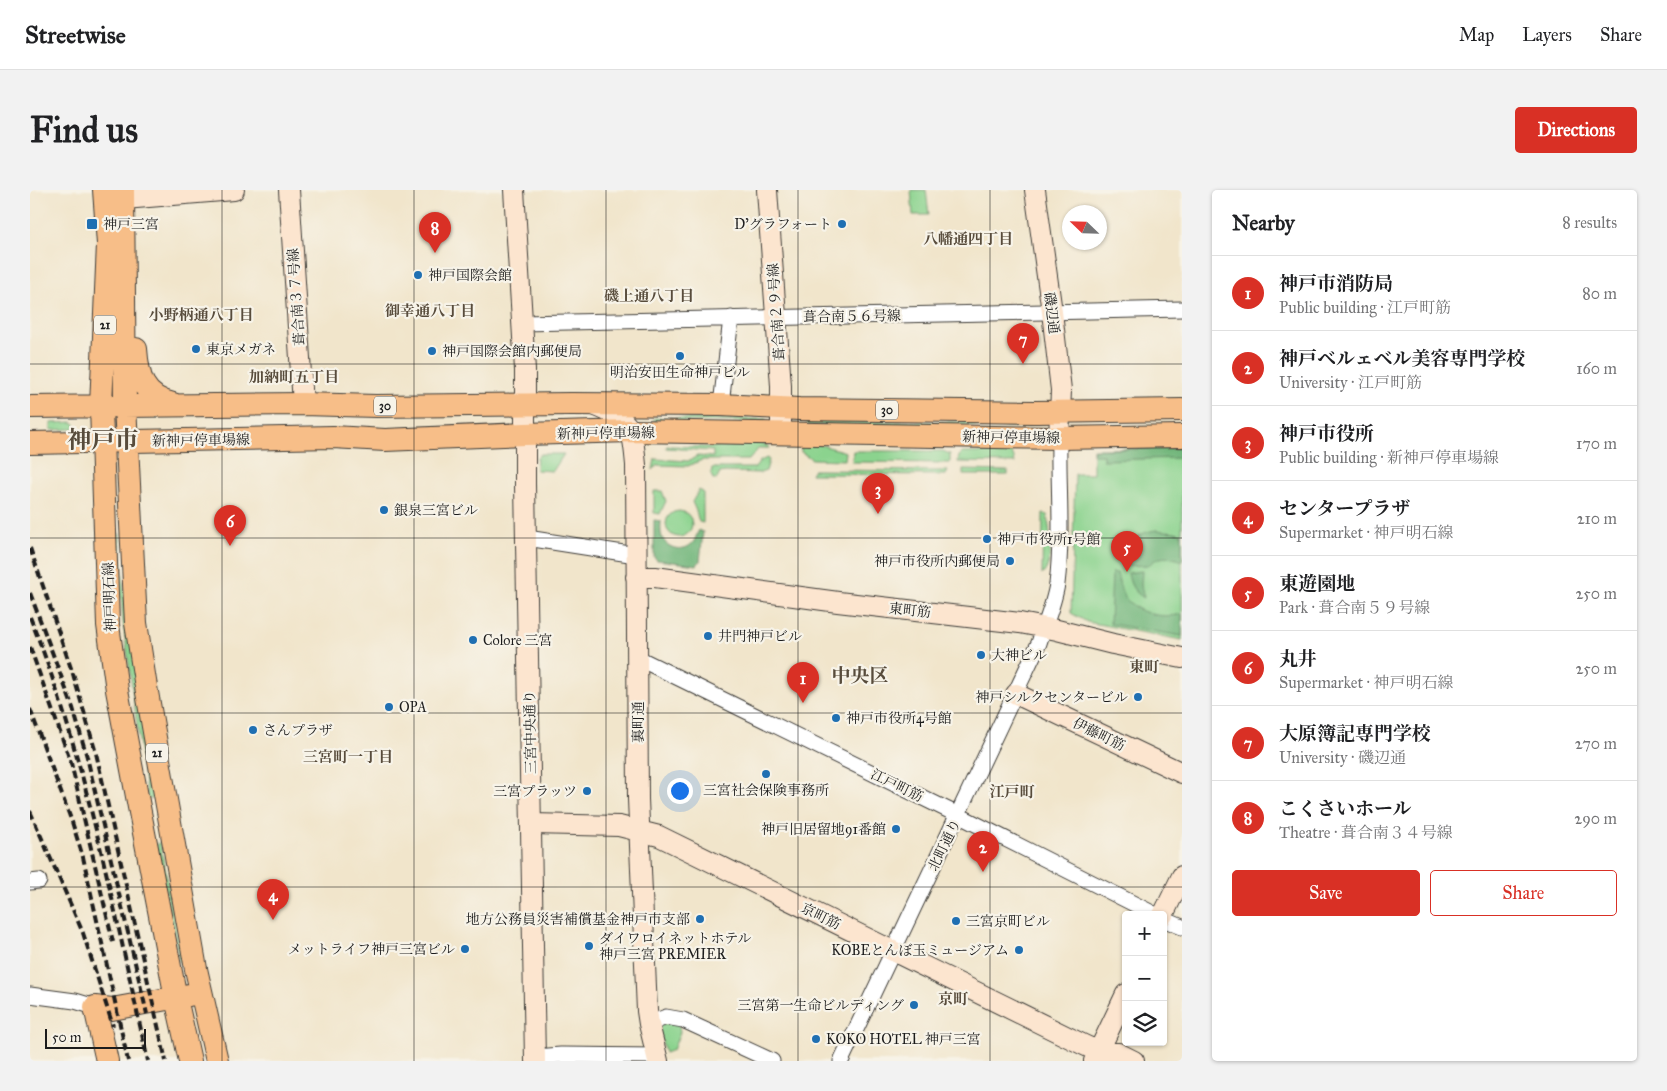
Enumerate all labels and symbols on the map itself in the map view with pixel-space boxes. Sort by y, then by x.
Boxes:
north arrow [1062,205,1107,250]
pin: 8 [419,212,451,253]
place label: 神戸三宮 [103,216,159,233]
place label: D'グラフォート [734,216,832,233]
marker: 神戸三宮 [85,217,99,231]
marker: D'グラフォート [836,218,848,230]
district label: 八幡通四丁目 [923,230,1013,248]
street label: 葺合南３７号線 [285,247,308,346]
street label: 葺合南２９号線 [765,262,788,361]
place label: 神戸国際会館 [428,267,512,284]
marker: 神戸国際会館 [412,269,424,281]
district label: 磯上通八丁目 [604,287,694,305]
street label: 磯辺通 [1041,291,1062,335]
district label: 御幸通八丁目 [385,302,475,320]
district label: 小野柄通八丁目 [148,306,254,324]
street label: 葺合南５６号線 [803,307,901,326]
road number: 21 [94,316,116,334]
pin: 7 [1007,323,1039,364]
place label: 東京メガネ [206,341,276,358]
marker: 東京メガネ [190,343,202,355]
place label: 神戸国際会館内郵便局 [442,343,582,360]
marker: 神戸国際会館内郵便局 [426,345,438,357]
marker: 明治安田生命神戸ビル [674,350,686,362]
place label: 明治安田生命神戸ビル [610,364,750,381]
district label: 加納町五丁目 [249,368,339,386]
road number: 30 [374,397,396,416]
road number: 30 [876,400,898,420]
street label: 新神戸停車場線 [557,424,655,443]
district label: 神戸市 [67,425,139,455]
street label: 新神戸停車場線 [962,428,1060,447]
street label: 新神戸停車場線 [152,431,250,450]
pin: 3 [862,473,894,514]
place label: 銀泉三宮ビル [394,502,478,519]
marker: 銀泉三宮ビル [378,504,390,516]
pin: 6 [214,505,246,546]
place label: 神戸市役所1号館 [997,531,1101,548]
pin: 5 [1111,531,1143,572]
marker: 神戸市役所1号館 [981,533,993,545]
place label: 神戸市役所内郵便局 [874,553,1000,570]
marker: 神戸市役所内郵便局 [1004,555,1016,567]
street label: 神戸明石線 [100,562,119,632]
street label: 東町筋 [888,600,932,621]
place label: 井門神戸ビル [718,628,802,645]
marker: 井門神戸ビル [702,630,714,642]
place label: Colore 三宮 [483,632,553,649]
marker: Colore 三宮 [467,634,479,646]
place label: 大神ビル [991,647,1047,664]
marker: 大神ビル [975,649,987,661]
district label: 東町 [1129,658,1159,676]
pin: 1 [787,662,819,703]
district label: 中央区 [831,664,889,687]
place label: 神戸シルクセンタービル [975,689,1128,706]
street label: 三宮中央通り [521,690,540,774]
marker: 神戸シルクセンタービル [1132,691,1144,703]
place label: OPA [399,699,427,716]
marker: OPA [383,701,395,713]
street label: 裏町通 [630,701,647,743]
place label: 神戸市役所4号館 [846,710,952,727]
marker: 神戸市役所4号館 [830,712,842,724]
street label: 伊藤町筋 [1070,715,1128,754]
place label: さんプラザ [263,722,333,739]
marker: さんプラザ [247,724,259,736]
road number: 21 [146,744,168,762]
district label: 三宮町一丁目 [303,748,393,766]
street label: 江戸町筋 [868,766,926,805]
marker: 三宮社会保険事務所 [760,768,772,780]
your location [667,778,693,804]
place label: 三宮社会保険事務所 [703,782,829,799]
place label: 三宮プラッツ [493,783,577,800]
district label: 江戸町 [989,783,1035,801]
marker: 三宮プラッツ [581,785,593,797]
street label: 北町通り [925,816,964,874]
place label: 神戸旧居留地91番館 [761,821,886,838]
marker: 神戸旧居留地91番館 [890,823,902,835]
pin: 2 [967,831,999,872]
pin: 4 [257,879,289,920]
street label: 京町筋 [798,900,843,933]
place label: 地方公務員災害補償基金神戸市支部 [466,911,690,928]
marker: 地方公務員災害補償基金神戸市支部 [694,913,706,925]
place label: 三宮京町ビル [966,913,1050,930]
marker: 三宮京町ビル [950,915,962,927]
place label: ダイワロイネットホテル 神戸三宮 PREMIER [599,930,751,963]
marker: ダイワロイネットホテル 神戸三宮 PREMIER [583,940,595,952]
place label: メットライフ神戸三宮ビル [288,941,455,958]
place label: KOBEとんぼ玉ミュージアム [831,942,1009,959]
marker: メットライフ神戸三宮ビル [459,943,471,955]
marker: KOBEとんぼ玉ミュージアム [1013,944,1025,956]
district label: 京町 [938,990,968,1008]
place label: 三宮第一生命ビルディング [737,997,904,1014]
marker: 三宮第一生命ビルディング [908,999,920,1011]
scale bar [45,1026,146,1049]
place label: KOKO HOTEL 神戸三宮 [826,1031,981,1048]
marker: KOKO HOTEL 神戸三宮 [810,1033,822,1045]

